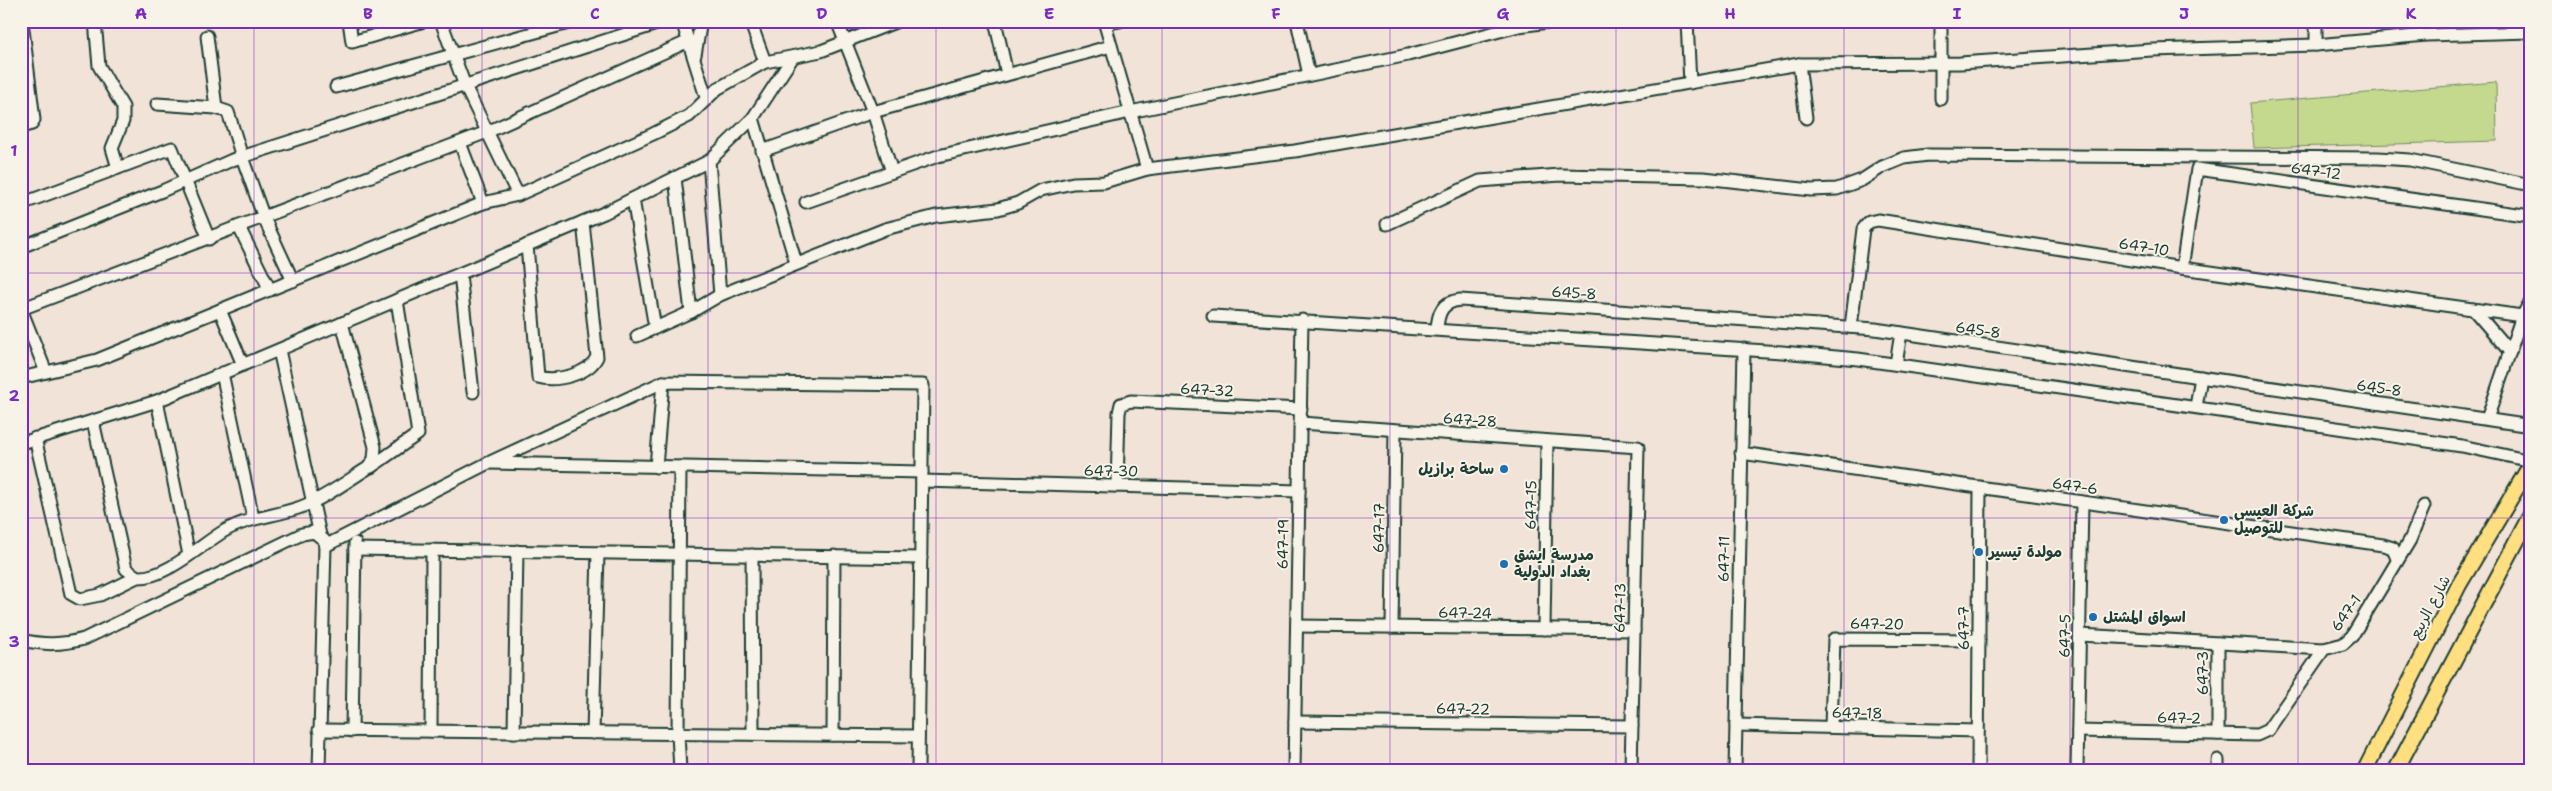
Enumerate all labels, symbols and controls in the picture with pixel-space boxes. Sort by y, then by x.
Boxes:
text: A [135,3,147,24]
text: B [363,3,373,24]
text: C [590,3,600,24]
text: D [816,3,828,24]
text: E [1044,3,1054,24]
text: F [1271,3,1281,24]
text: G [1497,3,1510,24]
text: H [1724,3,1736,24]
text: I [1953,3,1962,24]
text: J [2179,3,2189,24]
text: K [2406,3,2417,24]
text: 1 [10,140,18,161]
street label: 647-12 [2290,158,2342,184]
street label: 647-10 [2117,233,2171,261]
street label: 645-8 [1551,281,1597,305]
street label: 645-8 [1954,317,2002,343]
street label: 645-8 [2355,375,2403,401]
street label: 647-32 [1179,379,1235,401]
text: 2 [8,385,20,406]
street label: 647-28 [1442,408,1498,432]
place label: ساحة برازيل [1418,459,1494,479]
street label: 647-30 [1083,461,1139,481]
marker: ساحة برازيل [1498,463,1510,475]
street label: 647-6 [2051,473,2099,499]
street label: 647-15 [1521,480,1541,530]
place label: شركة العيسى للتوصيل [2234,501,2314,538]
street label: 647-17 [1369,503,1389,553]
marker: شركة العيسى للتوصيل [2218,514,2230,526]
street label: 647-19 [1273,518,1293,570]
street label: 647-11 [1714,536,1734,582]
place label: مولدة تيسير [1987,542,2062,562]
place label: مدرسة ايشق بغداد الدولية [1514,545,1594,582]
marker: مولدة تيسير [1973,546,1985,558]
marker: مدرسة ايشق بغداد الدولية [1498,558,1510,570]
street label: شارع الربيع [2405,572,2456,643]
street label: 647-13 [1610,583,1630,633]
street label: 647-1 [2326,591,2366,635]
street label: 647-24 [1438,603,1492,623]
street label: 647-7 [1954,606,1974,650]
place label: اسواق المشتل [2103,607,2186,627]
marker: اسواق المشتل [2087,611,2099,623]
street label: 647-20 [1850,614,1904,634]
street label: 647-5 [2055,614,2075,658]
text: 3 [8,631,20,652]
street label: 647-3 [2193,651,2213,695]
street label: 647-22 [1436,699,1490,719]
street label: 647-18 [1831,703,1883,723]
street label: 647-2 [2157,708,2201,728]

